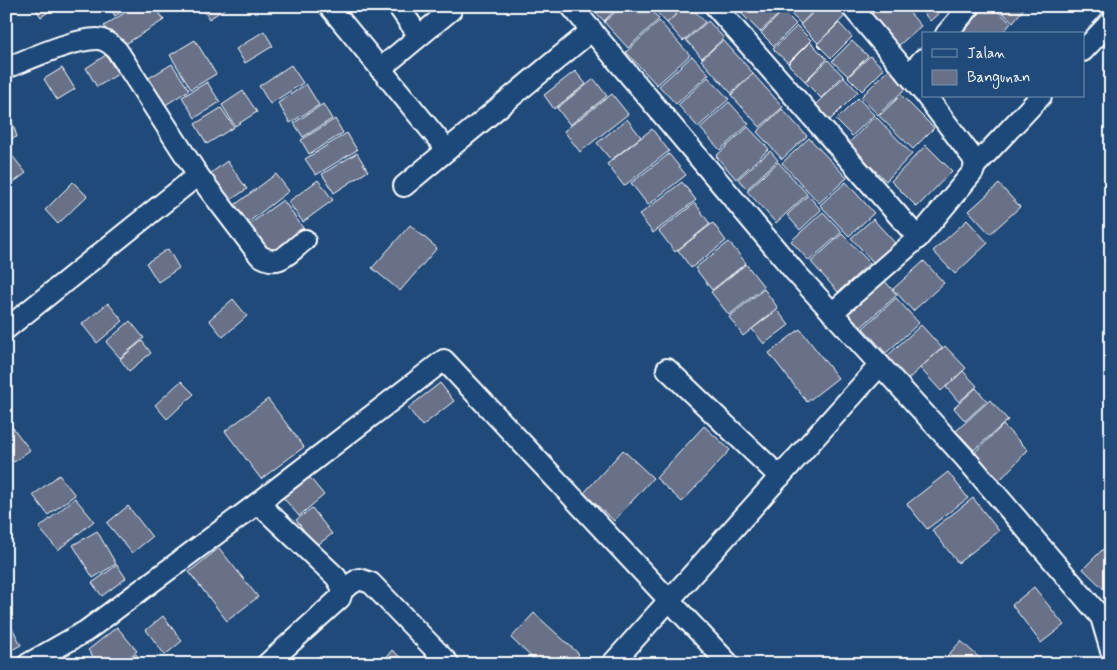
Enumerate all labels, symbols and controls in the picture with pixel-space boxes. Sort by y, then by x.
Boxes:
legend [922,32,1084,98]
text: Jalan [967,44,1006,64]
text: Bangunan [967,68,1030,89]

